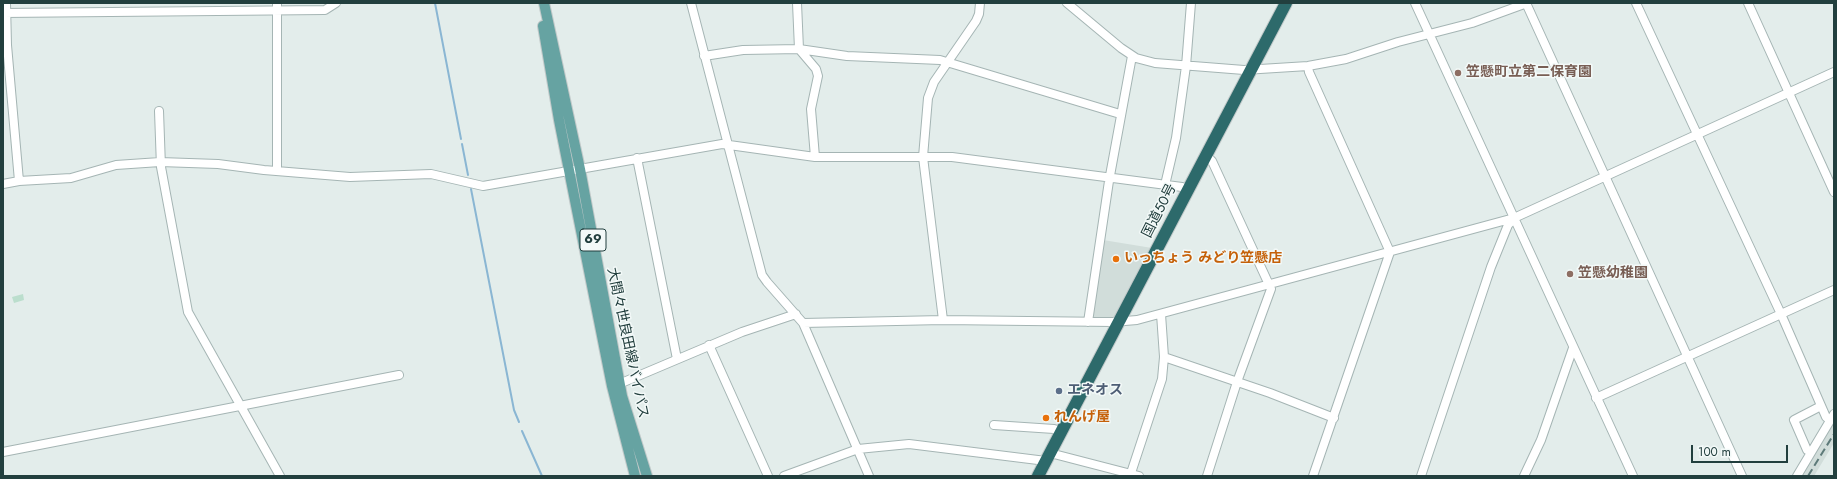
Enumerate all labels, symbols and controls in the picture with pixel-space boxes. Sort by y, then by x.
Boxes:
place label: 笠懸町立第二保育園 [1466,65,1592,81]
marker: 笠懸町立第二保育園 [1453,68,1463,78]
street label: 国道50号 [1139,181,1181,241]
road number: 69 [580,229,606,251]
place label: いっちょう みどり笠懸店 [1124,251,1282,267]
marker: いっちょう みどり笠懸店 [1111,254,1121,264]
street label: 大間々世良田線バイパス [603,266,651,420]
place label: 笠懸幼稚園 [1578,266,1648,282]
marker: 笠懸幼稚園 [1565,269,1575,279]
place label: エネオス [1067,383,1123,399]
marker: エネオス [1054,386,1064,396]
place label: れんげ屋 [1054,410,1110,426]
marker: れんげ屋 [1041,413,1051,423]
scale bar [1693,437,1790,463]
text: 100 m [1698,443,1731,461]

